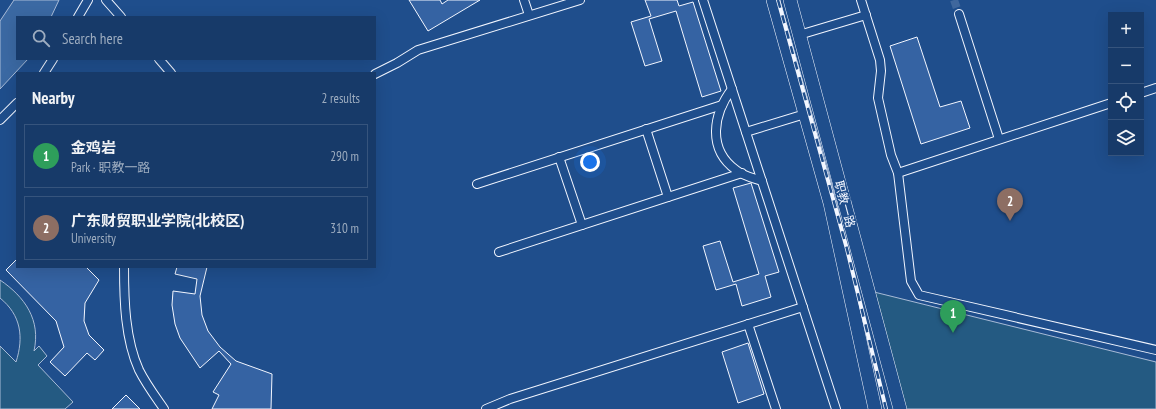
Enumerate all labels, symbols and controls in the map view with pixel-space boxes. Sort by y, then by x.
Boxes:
map controls [1108,12,1144,156]
button: + [1108,12,1144,48]
search box [16,16,376,60]
icon: search [30,27,52,49]
text: Search here [62,29,123,48]
button: − [1108,48,1144,84]
button: locate [1108,84,1144,120]
text: Nearby [32,87,75,109]
text: 2 results [321,90,360,107]
button: layers [1108,120,1144,156]
text: 金鸡岩 [71,138,116,157]
text: 1 [43,148,49,165]
text: 290 m [330,148,359,165]
your location [580,152,600,172]
text: Park · 职教一路 [71,159,150,176]
street label: 职教一路 [832,179,858,229]
pin: 2 [997,188,1023,221]
text: 广东财贸职业学院(北校区) [71,211,244,230]
text: 2 [43,220,49,237]
text: 310 m [330,220,359,237]
text: University [71,230,116,247]
pin: 1 [940,300,966,333]

